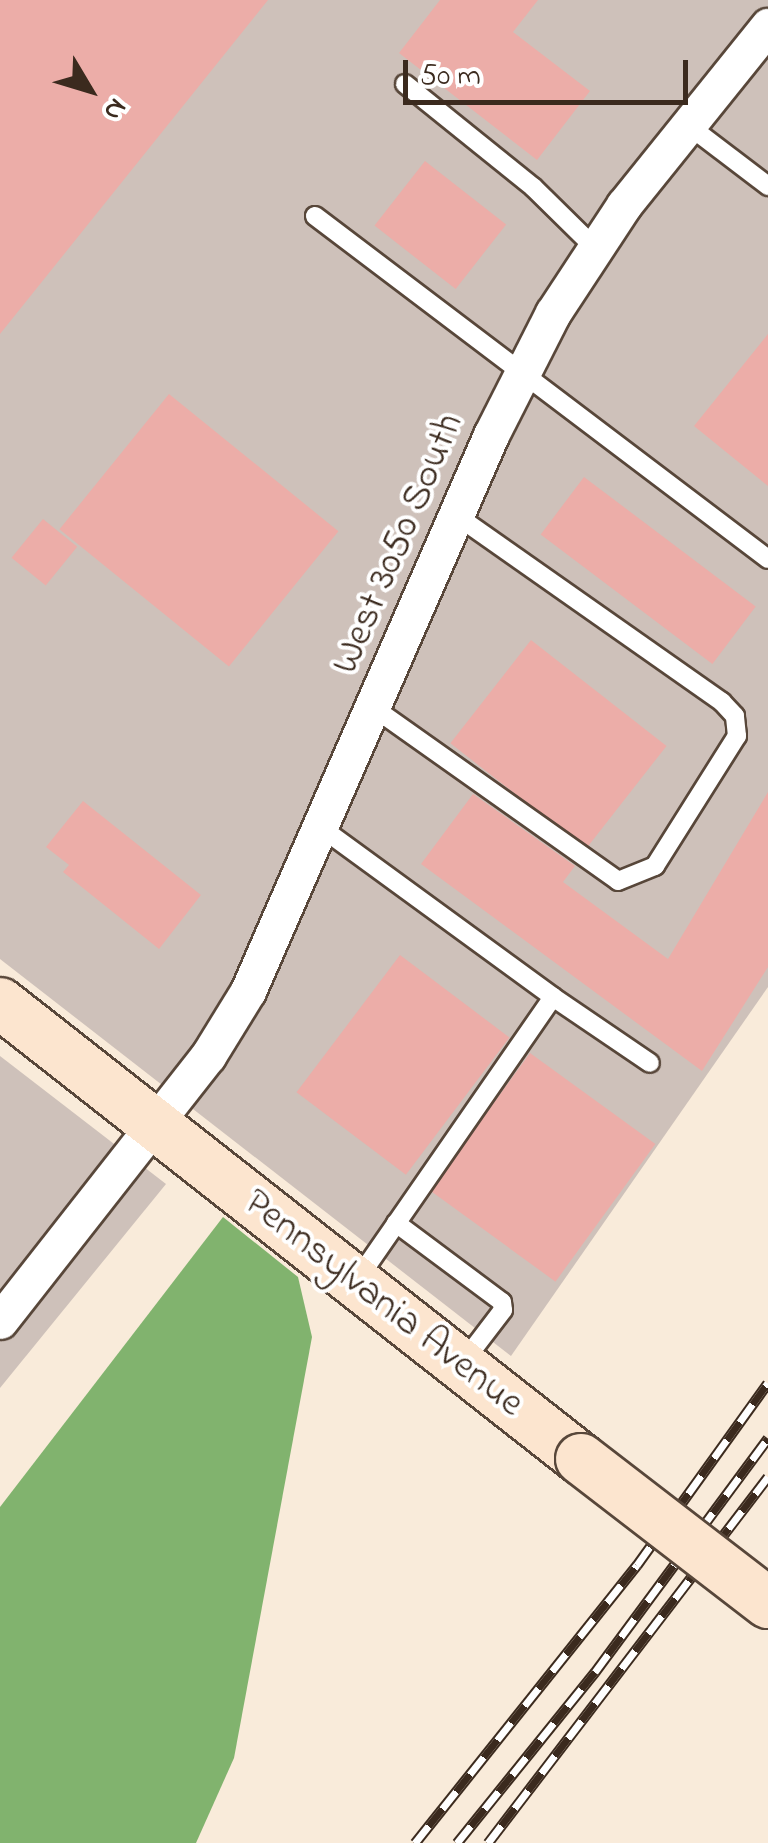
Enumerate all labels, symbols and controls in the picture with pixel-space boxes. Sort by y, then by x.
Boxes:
north arrow [40,40,140,140]
scale bar [408,40,693,102]
text: 50 m [420,55,481,99]
text: N [92,89,136,129]
street label: West 3050 South [323,407,475,681]
street label: Pennsylvania Avenue [233,1180,533,1428]

